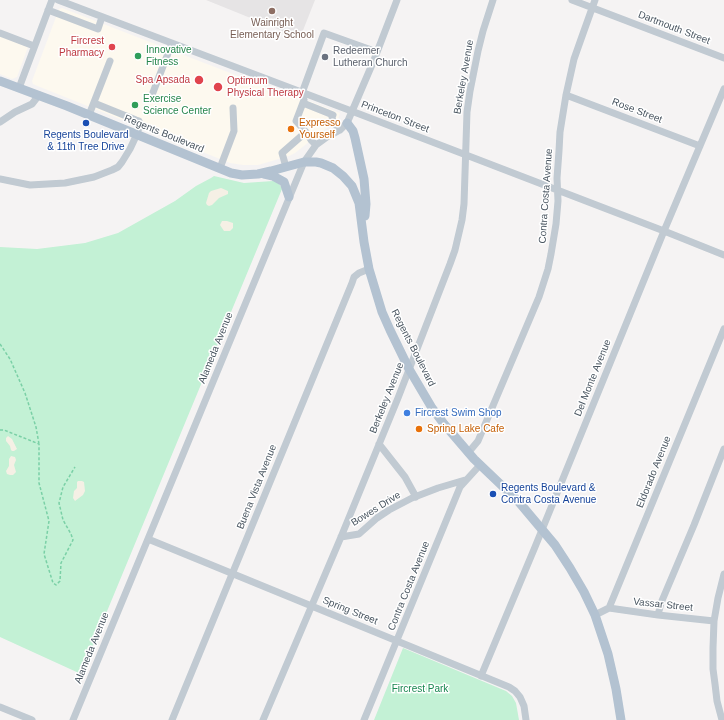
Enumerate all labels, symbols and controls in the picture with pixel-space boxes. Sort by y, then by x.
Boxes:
marker: Wainright Elementary School [267,6,277,16]
street label: Dartmouth Street [636,9,712,47]
place label: Wainright Elementary School [230,17,314,40]
place label: Fircrest Pharmacy [59,35,104,58]
street label: Berkeley Avenue [452,39,476,115]
marker: Fircrest Pharmacy [107,42,117,52]
place label: Innovative Fitness [146,44,192,68]
place label: Redeemer Lutheran Church [333,45,407,68]
marker: Innovative Fitness [133,51,143,61]
marker: Redeemer Lutheran Church [320,52,330,62]
place label: Spa Apsada [136,74,190,86]
marker: Spa Apsada [193,74,205,86]
place label: Optimum Physical Therapy [227,75,304,98]
marker: Optimum Physical Therapy [212,81,224,93]
place label: Exercise Science Center [143,93,211,116]
street label: Rose Street [610,96,664,126]
street label: Princeton Street [359,99,431,135]
marker: Exercise Science Center [130,100,140,110]
street label: Regents Boulevard [122,113,206,155]
place label: Expresso Yourself [299,117,341,140]
marker: Regents Boulevard & 11th Tree Drive [81,118,91,128]
marker: Expresso Yourself [286,124,296,134]
place label: Regents Boulevard & 11th Tree Drive [43,129,129,152]
street label: Contra Costa Avenue [537,148,555,244]
street label: Regents Boulevard [388,307,438,389]
street label: Alameda Avenue [196,311,236,385]
street label: Del Monte Avenue [572,338,614,418]
street label: Berkeley Avenue [367,361,407,435]
place label: Fircrest Swim Shop [415,407,502,419]
marker: Fircrest Swim Shop [402,408,412,418]
place label: Spring Lake Cafe [427,423,504,435]
marker: Spring Lake Cafe [414,424,424,434]
street label: Eldorado Avenue [634,434,674,510]
street label: Buena Vista Avenue [235,443,279,531]
place label: Regents Boulevard & Contra Costa Avenue [501,482,596,506]
street label: Bowes Drive [349,489,403,529]
marker: Regents Boulevard & Contra Costa Avenue [488,489,498,499]
street label: Contra Costa Avenue [386,540,432,632]
street label: Spring Street [321,595,379,627]
street label: Vassar Street [633,596,693,614]
street label: Alameda Avenue [72,611,112,685]
park label: Fircrest Park [392,683,448,695]

